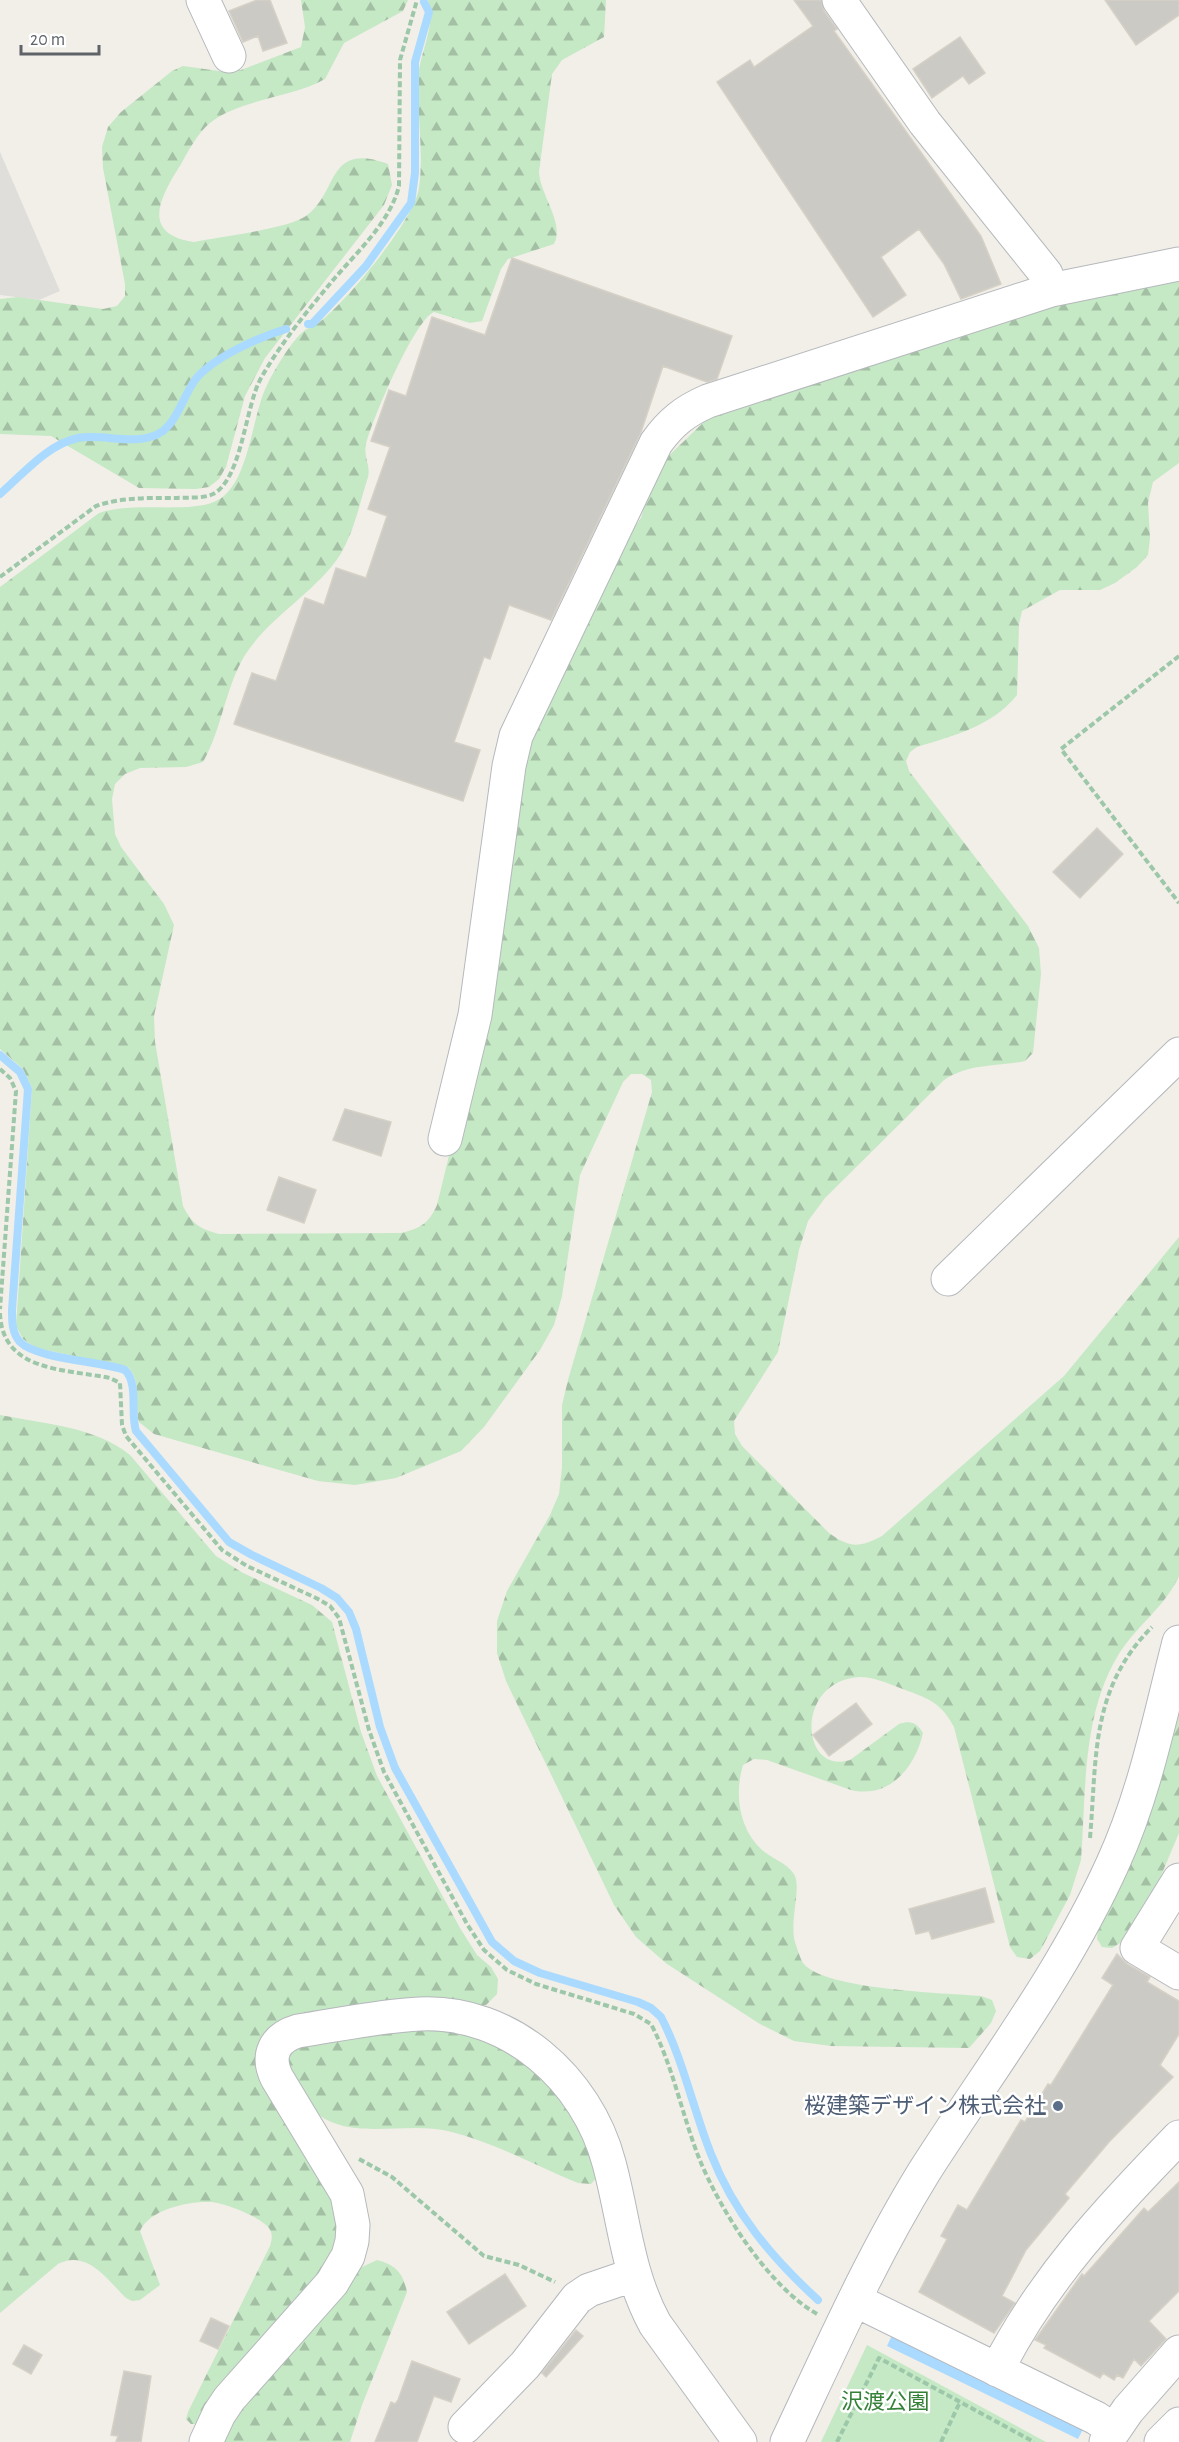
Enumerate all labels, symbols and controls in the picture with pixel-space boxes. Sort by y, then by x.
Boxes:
scale bar [21,18,99,56]
text: 20 m [30,31,65,49]
place label: 桜建築デザイン株式会社 [804,2094,1046,2117]
marker: 桜建築デザイン株式会社 [1051,2099,1065,2113]
park label: 沢渡公園 [841,2390,929,2413]

